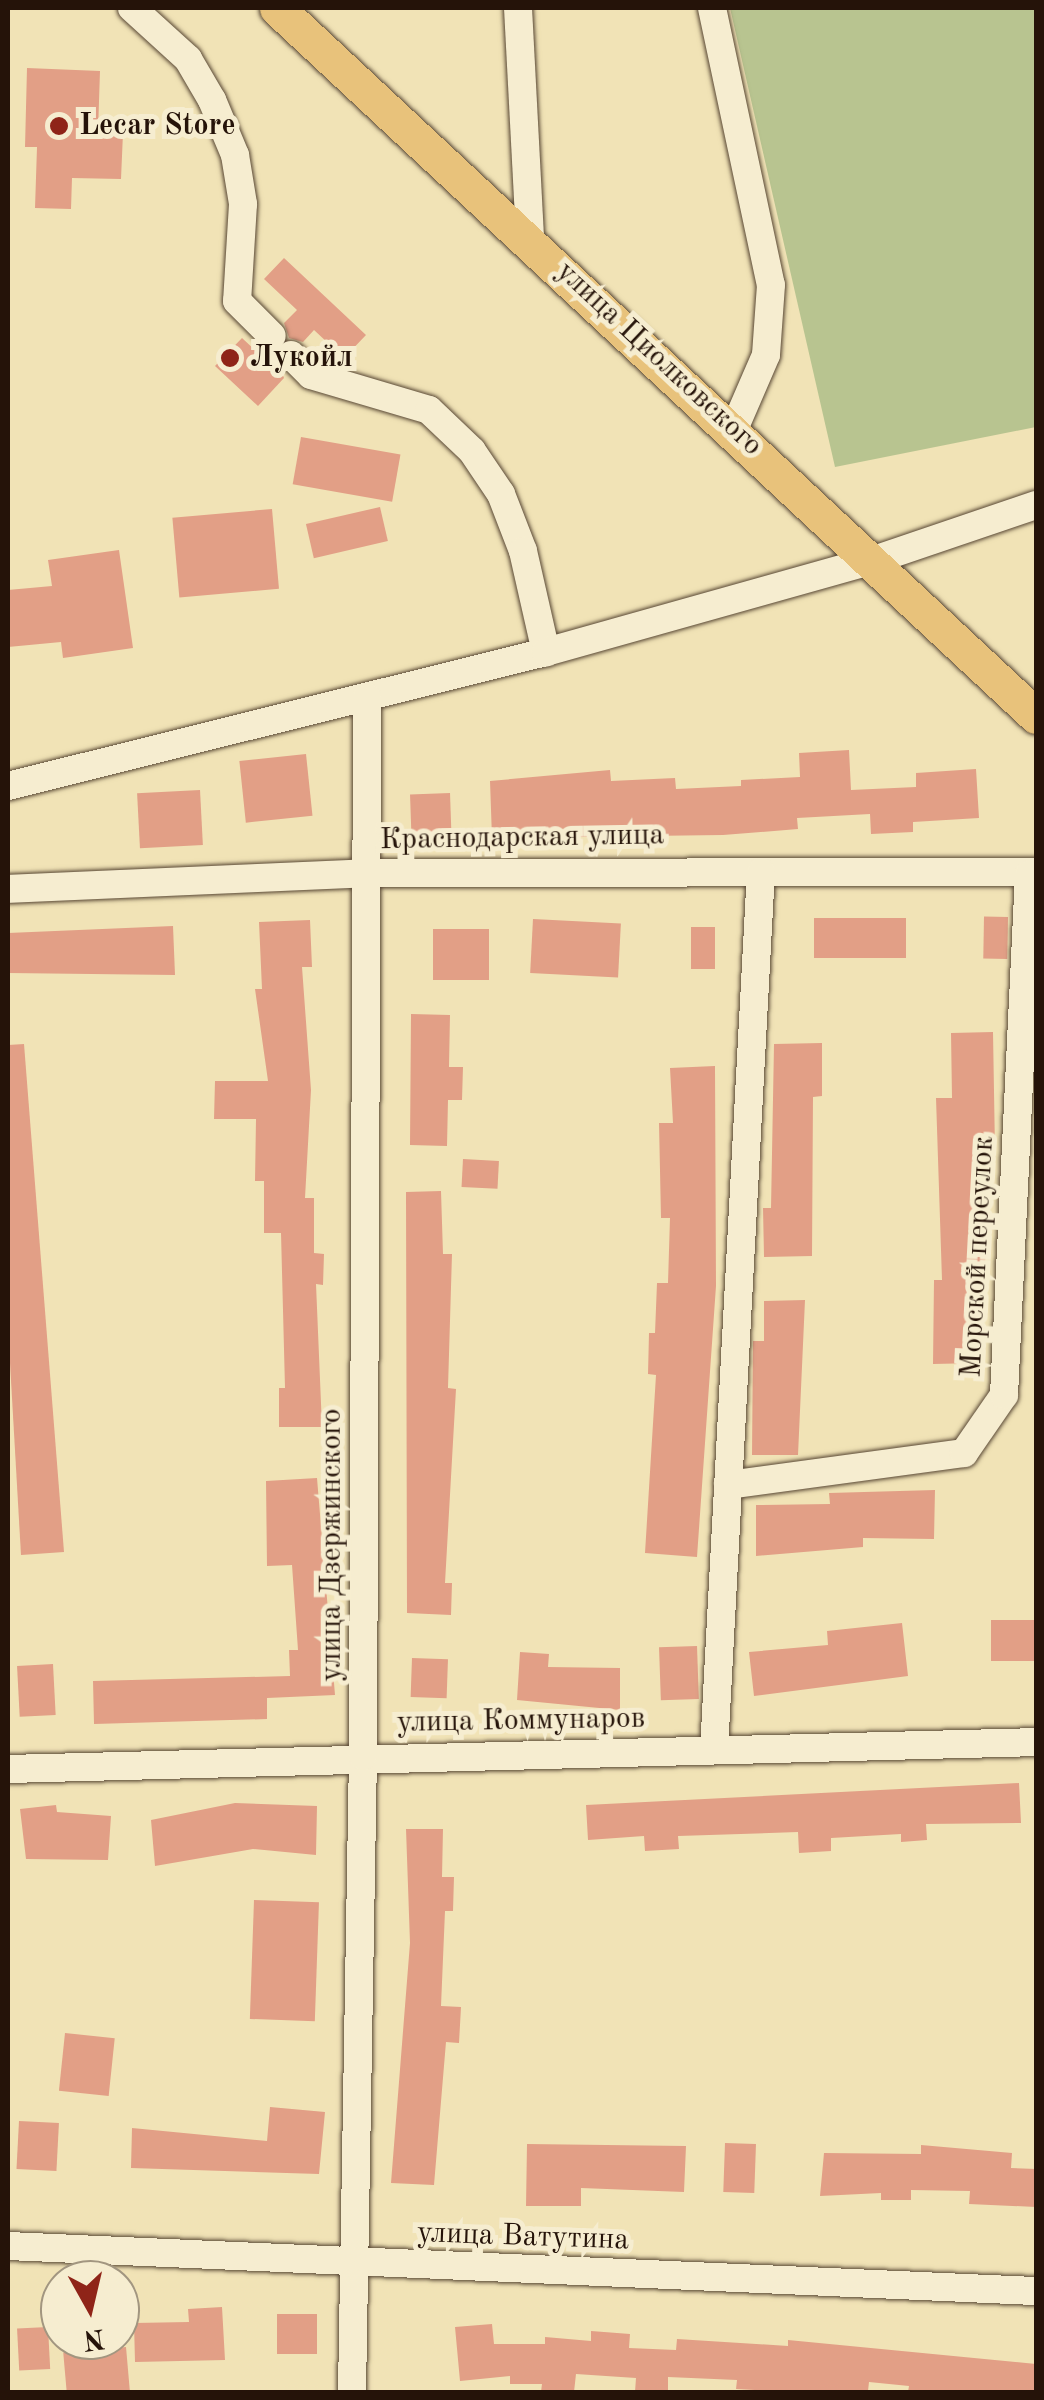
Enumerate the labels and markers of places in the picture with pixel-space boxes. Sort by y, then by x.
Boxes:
place label: Lecar Store [79,108,236,144]
marker: Lecar Store [48,115,70,137]
place label: Лукойл [250,340,353,376]
marker: Лукойл [219,347,241,369]

